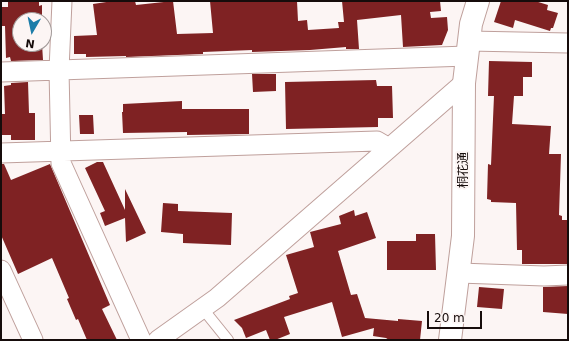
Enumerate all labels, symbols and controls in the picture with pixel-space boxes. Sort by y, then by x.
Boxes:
north arrow [12,12,52,52]
text: N [25,36,36,50]
street label: 桐花通 [457,152,471,188]
scale bar [429,303,484,329]
text: 20 m [434,311,465,325]

